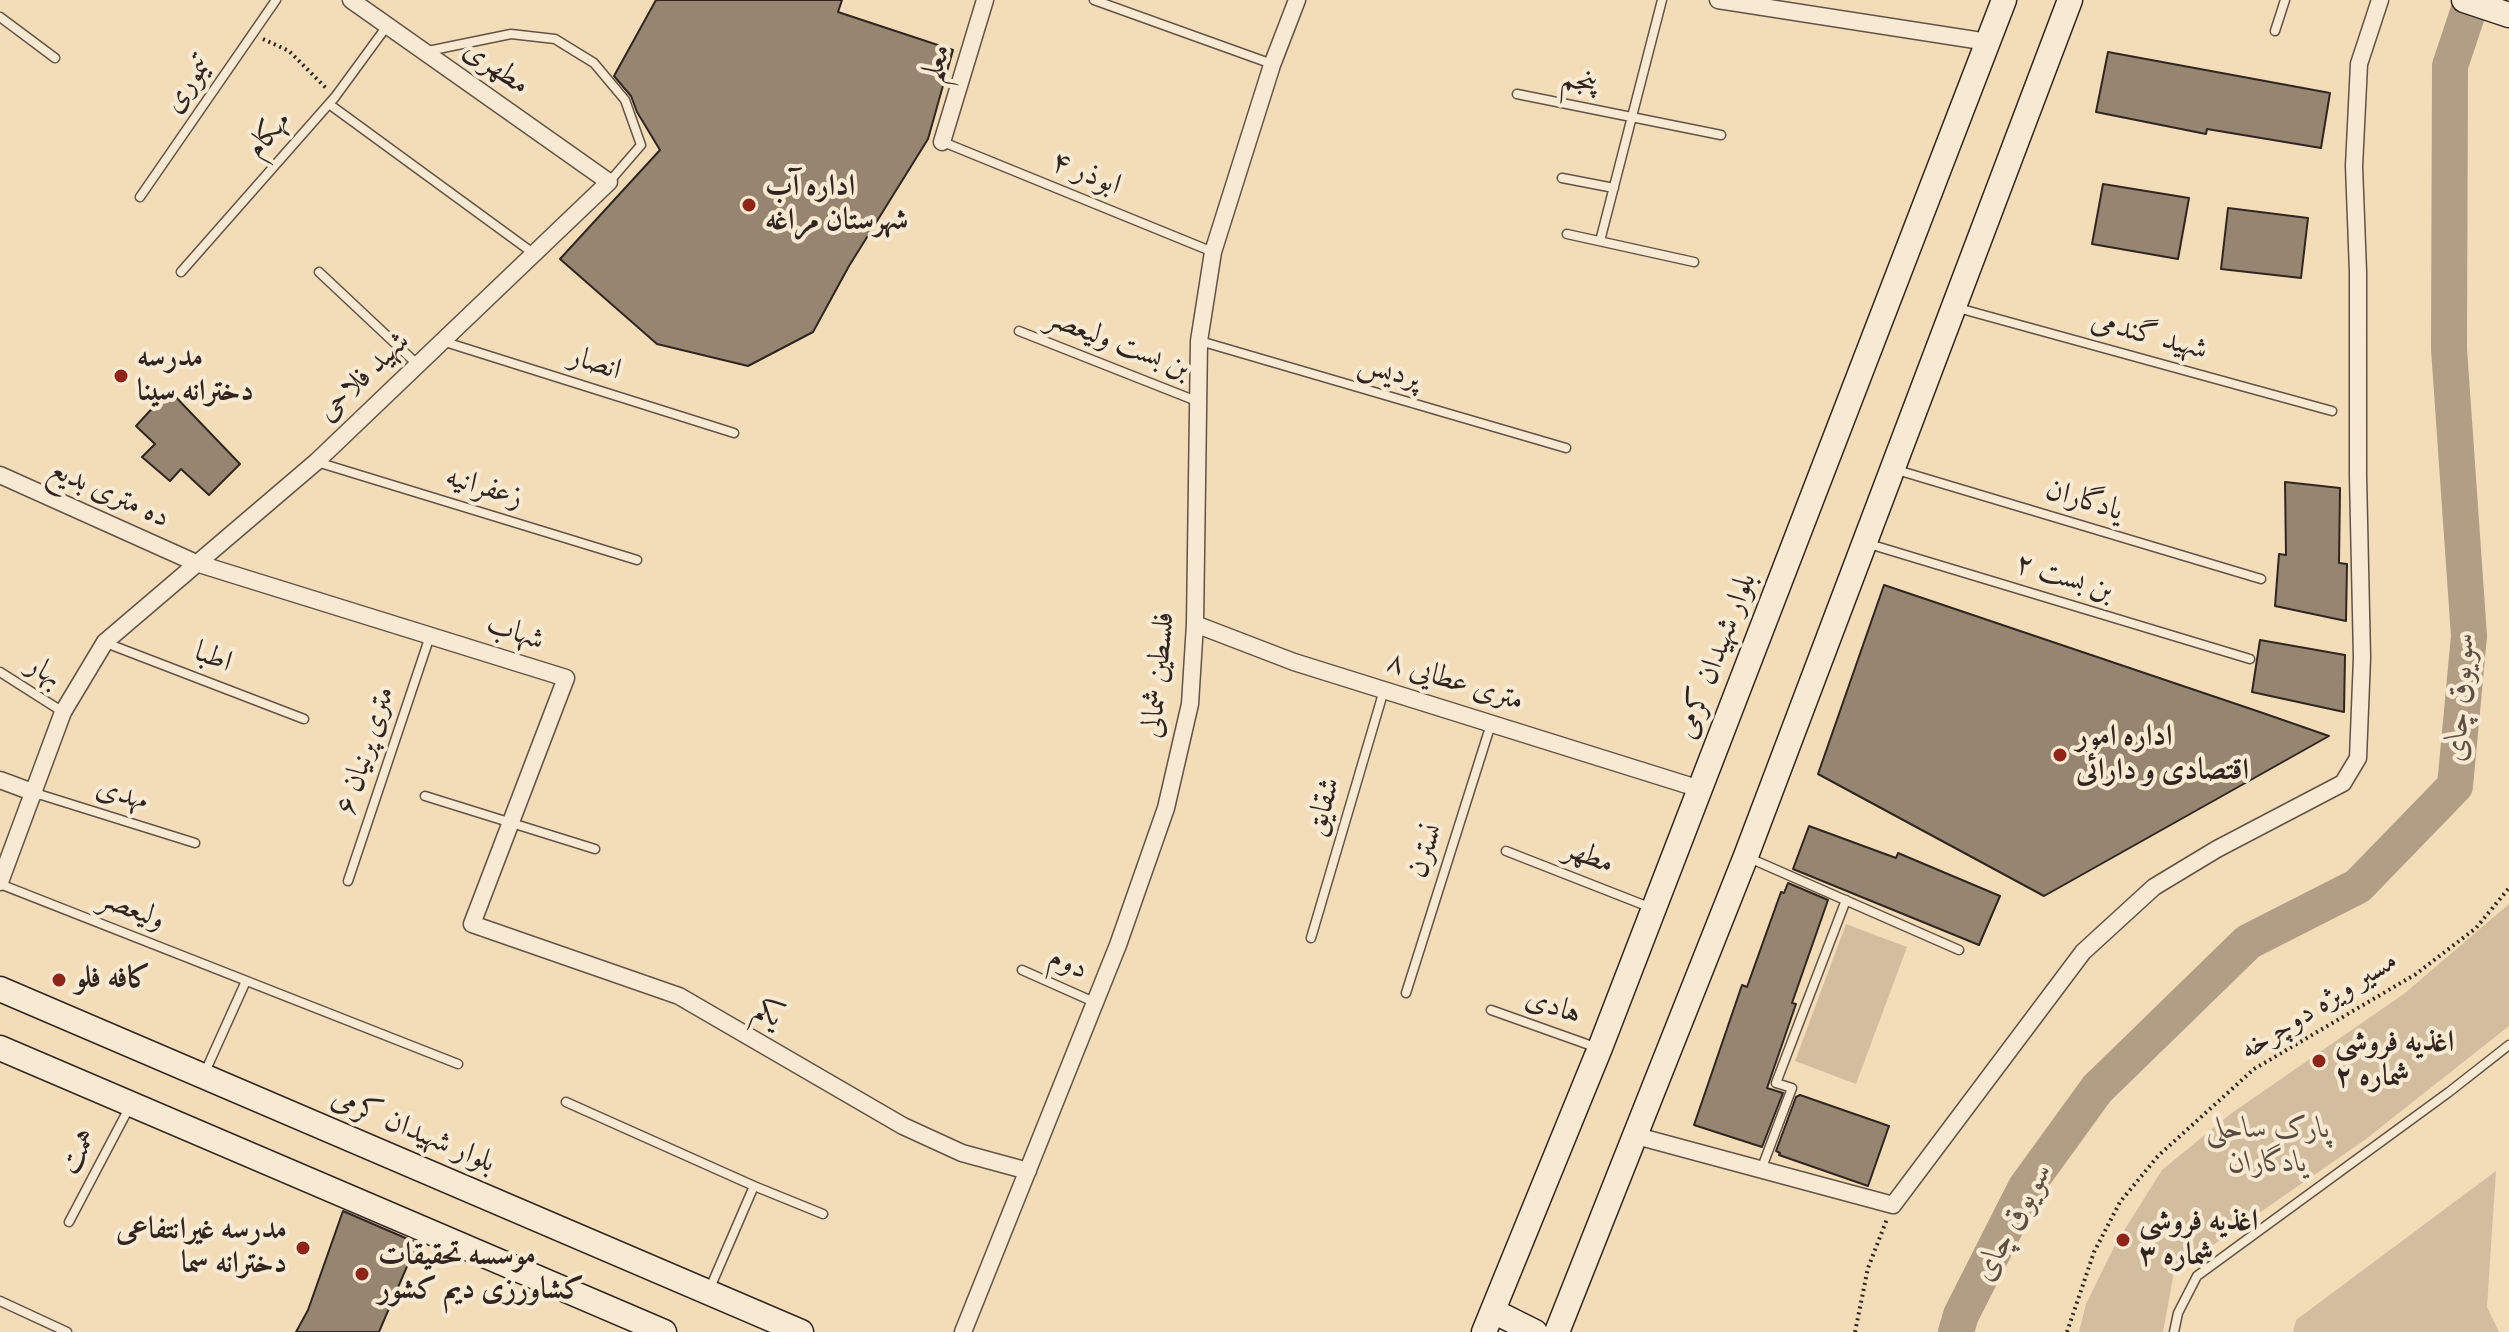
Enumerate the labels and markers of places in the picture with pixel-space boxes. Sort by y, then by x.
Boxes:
place label: اداره آب شهرستان مراغه [765,170,908,240]
marker: اداره آب شهرستان مراغه [740,196,758,214]
place label: مدرسه دخترانه سینا [137,341,254,412]
marker: مدرسه دخترانه سینا [112,367,130,385]
place label: اداره امور اقتصادی و دارائی [2076,720,2249,790]
marker: اداره امور اقتصادی و دارائی [2051,746,2069,764]
place label: کافه فلو [75,962,151,998]
marker: کافه فلو [50,971,68,989]
place label: اغذیه فروشی شماره ۲ [2335,1026,2454,1096]
marker: اغذیه فروشی شماره ۲ [2310,1052,2328,1070]
place label: اغذیه فروشی شماره ۳ [2139,1205,2258,1276]
place label: مدرسه غیرانتفاعی دخترانه سما [116,1213,287,1284]
marker: اغذیه فروشی شماره ۳ [2114,1231,2132,1249]
marker: مدرسه غیرانتفاعی دخترانه سما [294,1239,312,1257]
place label: موسسه تحقیقات کشاورزی دیم کشور [378,1239,584,1310]
marker: موسسه تحقیقات کشاورزی دیم کشور [353,1265,371,1283]

